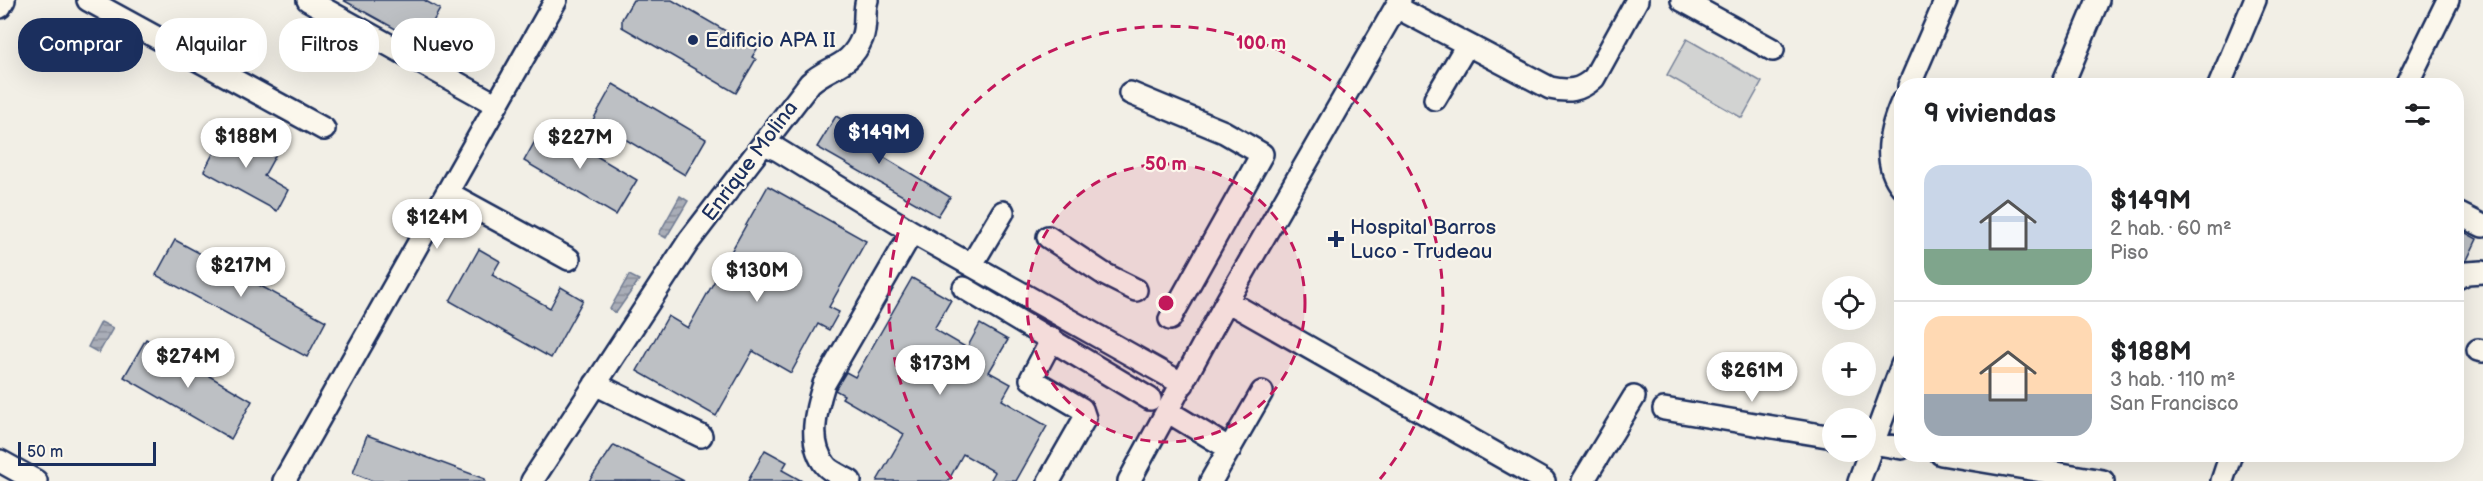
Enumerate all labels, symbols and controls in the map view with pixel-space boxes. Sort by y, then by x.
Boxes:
chip: Comprar [18,18,143,72]
chip: Alquilar [155,18,267,72]
chip: Filtros [279,18,379,72]
chip: Nuevo [391,18,495,72]
place label: Edificio APA II [705,28,836,53]
marker: Edificio APA II [686,33,700,47]
text: 100 m [1236,33,1286,54]
street label: Enrique Molina [697,96,803,226]
icon: filters [2401,98,2434,131]
text: 9 viviendas [1924,99,2056,130]
pin: $149M [837,114,921,165]
pin: $188M [204,118,288,169]
pin: $227M [538,119,622,170]
text: $149M [848,121,910,145]
text: $188M [215,125,277,149]
text: $227M [548,126,612,150]
text: 50 m [1145,154,1187,175]
text: $149M [2110,186,2191,217]
icon: home [1972,189,2044,261]
pin: $124M [395,199,479,250]
text: $124M [406,206,468,230]
place label: Hospital Barros Luco - Trudeau [1350,215,1496,264]
text: 2 hab. · 60 m² [2110,217,2232,241]
marker: Hospital Barros Luco - Trudeau [1327,230,1345,248]
text: Piso [2110,241,2149,265]
pin: $217M [199,247,283,298]
pin: $130M [715,252,799,303]
text: $217M [210,254,272,278]
text: $130M [726,259,788,283]
map controls [1822,276,1876,462]
button: locate [1822,276,1876,330]
centre of rings [1156,293,1176,313]
text: $188M [2110,337,2192,368]
pin: $274M [146,338,230,389]
icon: home [1972,340,2044,412]
button: + [1822,342,1876,396]
text: $274M [156,345,220,369]
pin: $173M [898,345,982,396]
text: $173M [909,352,971,376]
pin: $261M [1710,352,1794,403]
text: $261M [1721,359,1783,383]
text: 3 hab. · 110 m² [2110,368,2235,392]
text: San Francisco [2110,392,2239,416]
button: − [1822,408,1876,462]
scale bar [18,439,156,466]
text: 50 m [27,443,63,462]

